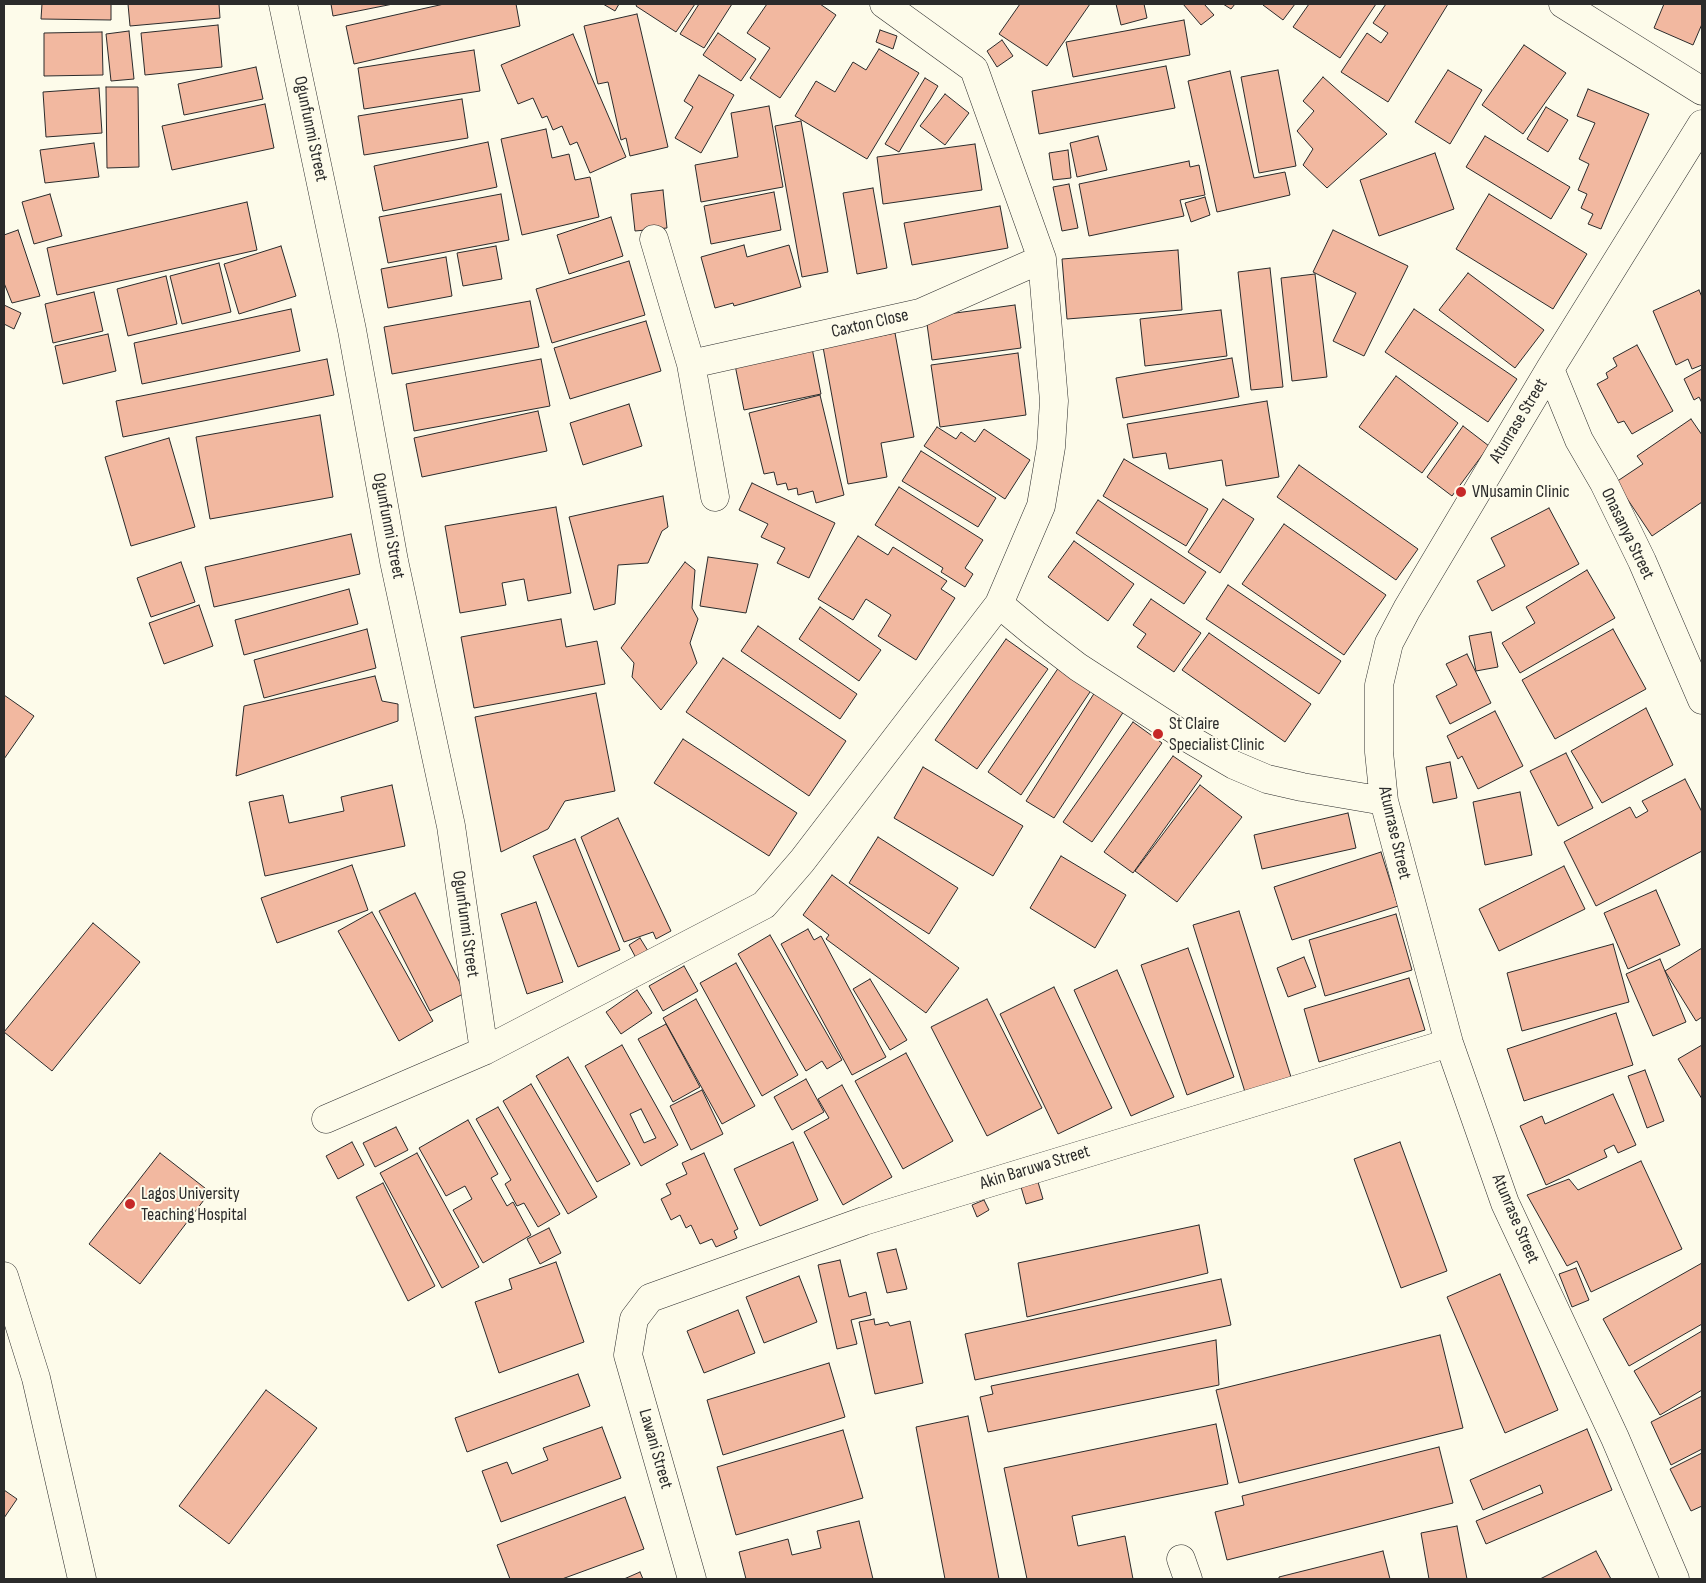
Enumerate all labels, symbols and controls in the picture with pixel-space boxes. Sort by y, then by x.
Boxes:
street label: Ogunfunmi Street [288,74,332,184]
street label: Caxton Close [829,305,911,343]
street label: Atunrase Street [1485,375,1553,467]
street label: Ogunfunmi Street [367,471,409,581]
place label: VNusamin Clinic [1472,481,1570,503]
marker: VNusamin Clinic [1454,485,1468,499]
street label: Onasanya Street [1596,485,1658,583]
place label: St Claire Specialist Clinic [1169,713,1265,756]
marker: St Claire Specialist Clinic [1151,727,1165,741]
street label: Atunrase Street [1373,784,1415,882]
street label: Ogunfunmi Street [447,869,483,979]
street label: Akin Baruwa Street [977,1141,1093,1195]
street label: Atunrase Street [1487,1171,1543,1267]
place label: Lagos University Teaching Hospital [141,1183,247,1226]
marker: Lagos University Teaching Hospital [123,1197,137,1211]
street label: Lawani Street [633,1407,677,1491]

